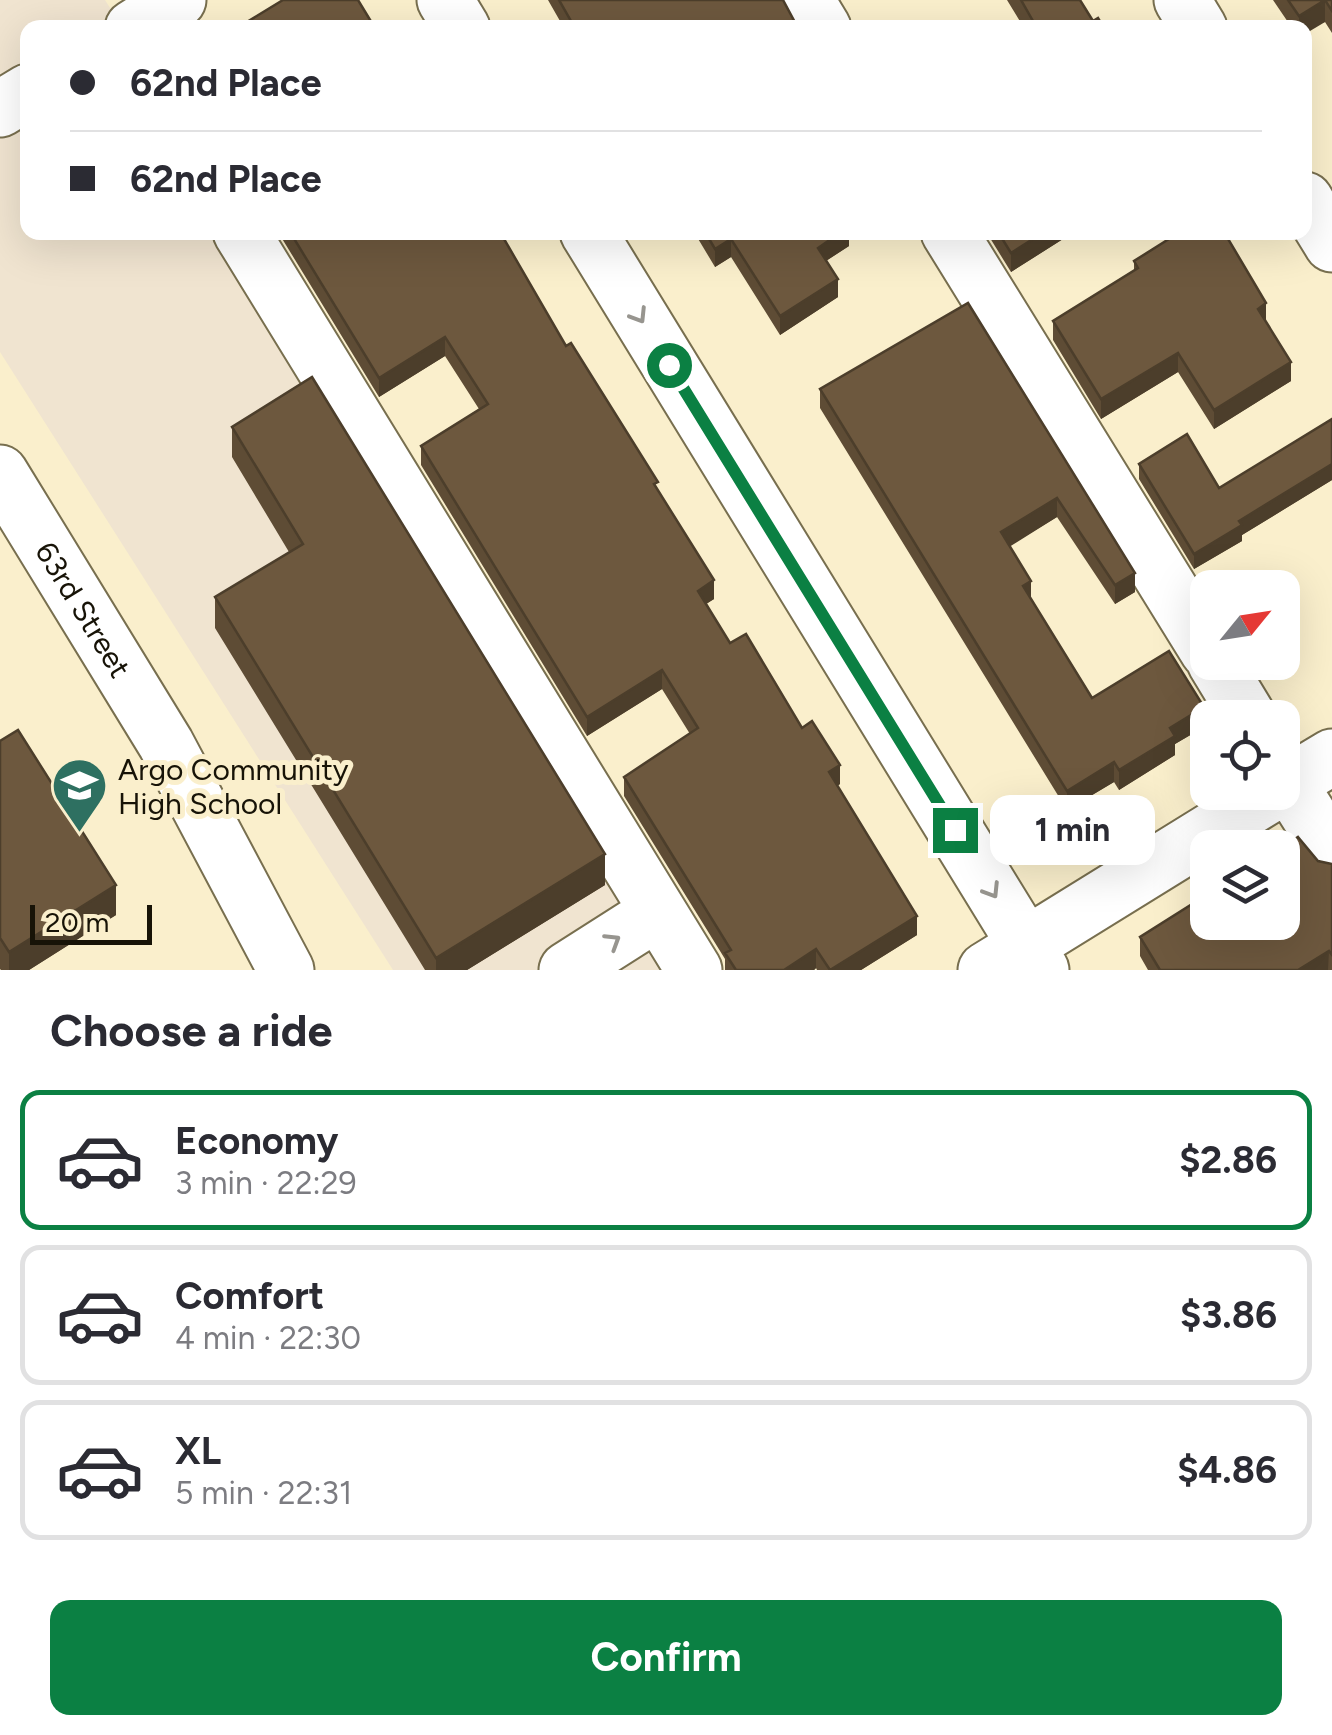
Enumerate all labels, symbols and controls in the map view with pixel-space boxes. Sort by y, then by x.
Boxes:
text: 62nd Place [130,60,322,106]
text: 62nd Place [130,156,322,202]
one-way arrow [626,305,645,323]
route start [647,343,692,388]
street label: 63rd Street [28,535,139,684]
north arrow [1190,570,1300,680]
map controls [1190,570,1300,940]
button: locate [1190,700,1300,810]
place label: Argo Community High School [118,751,349,822]
school or university icon: Argo Community High School [49,756,109,835]
callout: 1 min [990,795,1155,865]
route end [933,808,978,853]
text: 1 min [1035,811,1110,849]
button: layers [1190,830,1300,940]
one-way arrow [980,880,999,898]
scale bar [30,900,152,944]
text: 20 m [45,905,109,939]
one-way arrow [602,935,620,954]
text: Choose a ride [50,1003,332,1057]
icon: car [55,1115,145,1205]
text: Economy [175,1118,338,1164]
text: $2.86 [1179,1137,1277,1183]
text: 3 min · 22:29 [175,1164,357,1202]
icon: car [55,1270,145,1360]
text: Comfort [175,1273,324,1319]
text: $3.86 [1180,1292,1277,1338]
text: 4 min · 22:30 [175,1319,361,1357]
icon: car [55,1425,145,1515]
text: XL [175,1428,221,1474]
text: $4.86 [1177,1447,1277,1493]
text: 5 min · 22:31 [175,1474,352,1512]
button: Confirm [50,1600,1282,1715]

